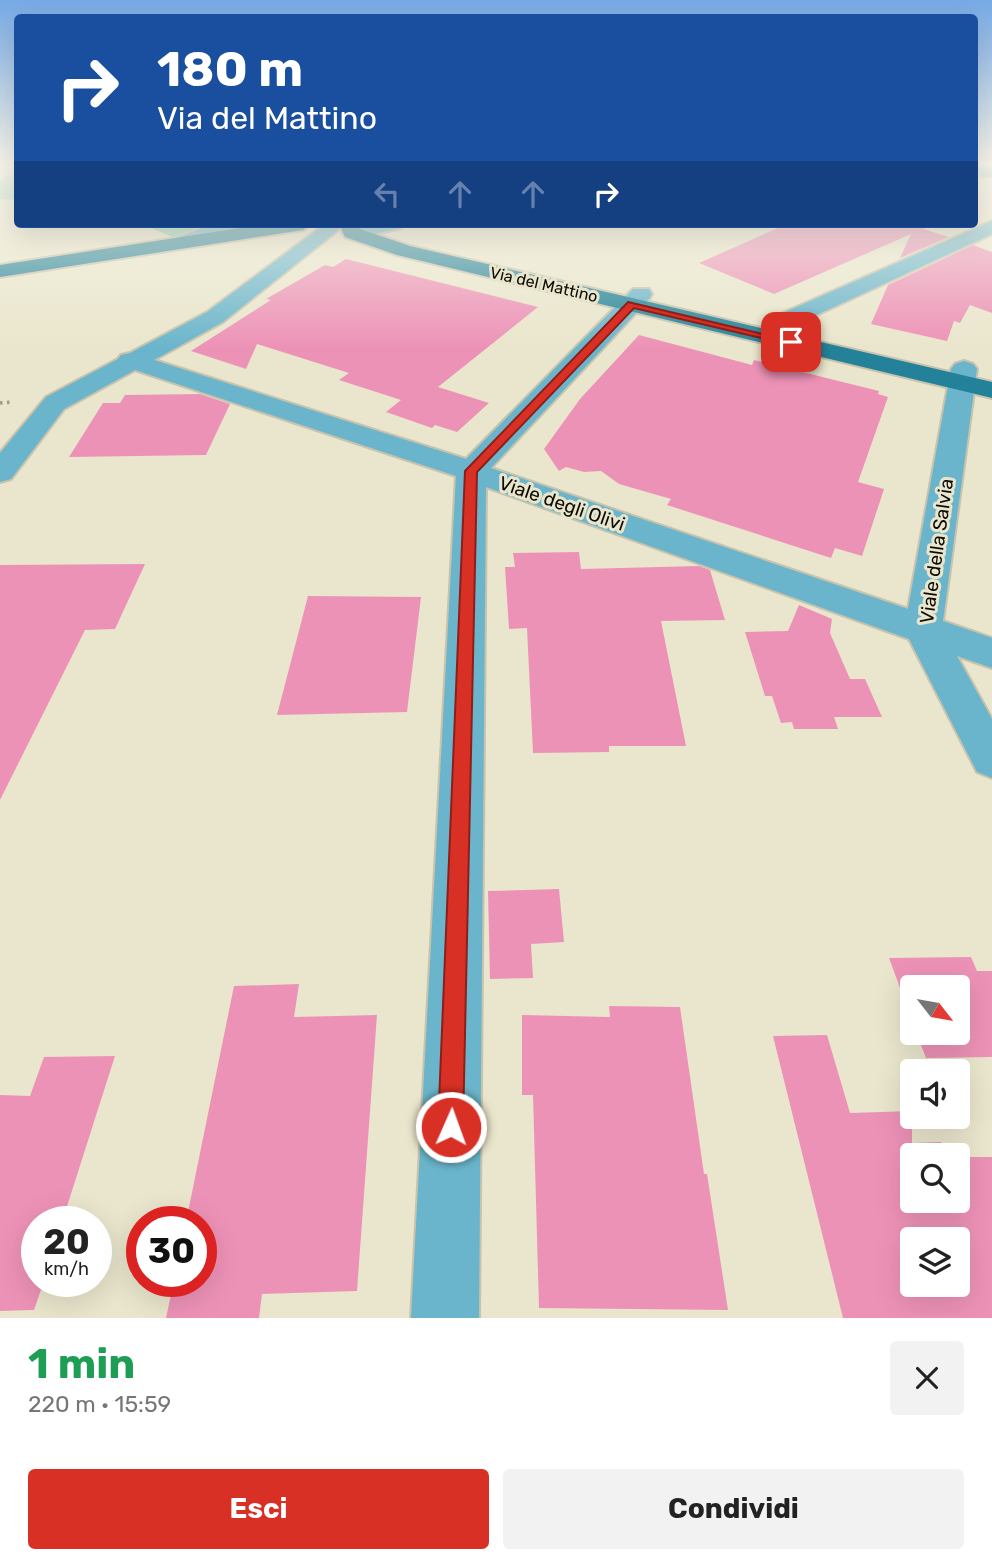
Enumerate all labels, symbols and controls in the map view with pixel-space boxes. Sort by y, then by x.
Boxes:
text: 180 m [157,40,303,98]
icon: right [42,42,133,133]
text: Via del Mattino [157,99,377,137]
icon: left [368,175,406,213]
icon: ahead [441,175,479,213]
icon: ahead [514,175,552,213]
icon: right [587,175,625,213]
street label: Via del Mattino [488,263,600,306]
pin [761,312,821,372]
icon: arrive [772,323,810,361]
street label: Viale degli Olivi [496,471,628,536]
street label: Viale della Salvia [915,477,958,625]
north arrow [900,975,970,1045]
map controls [900,975,970,1297]
button: sound [900,1059,970,1129]
position arrow [414,1090,488,1164]
button: search [900,1143,970,1213]
speed limit sign: 30 [126,1206,217,1297]
text: 20 [43,1221,90,1263]
button: layers [900,1227,970,1297]
text: km/h [44,1258,89,1280]
text: 1 min [28,1339,135,1389]
button: close [890,1341,964,1415]
text: 220 m · 15:59 [28,1390,171,1418]
button: Esci [28,1469,489,1549]
button: Condividi [503,1469,964,1549]

